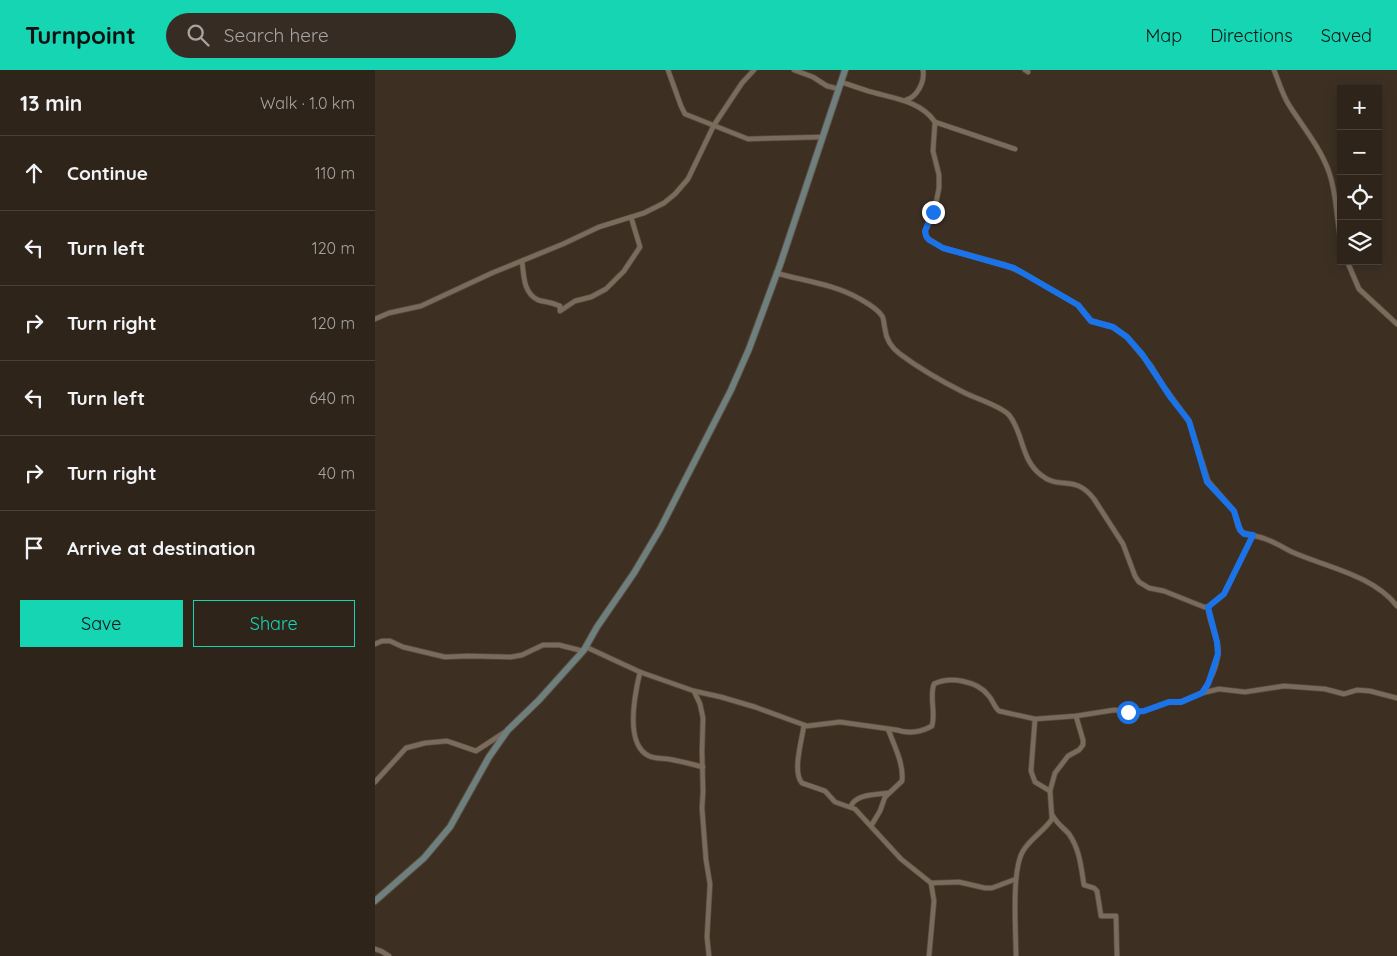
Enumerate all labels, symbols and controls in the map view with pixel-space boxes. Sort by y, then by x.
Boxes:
search box [166,13,516,58]
text: Turnpoint [25,20,136,50]
icon: search [184,21,212,49]
text: Search here [224,23,329,47]
text: Map [1145,24,1182,47]
text: Directions [1210,24,1293,47]
text: Saved [1321,24,1372,47]
map controls [1337,85,1382,265]
button: + [1337,85,1382,130]
text: 13 min [20,90,82,116]
text: Walk · 1.0 km [260,93,355,113]
button: − [1337,130,1382,175]
icon: ahead [20,159,48,187]
text: Continue [67,161,148,185]
text: 110 m [315,163,355,183]
button: locate [1337,175,1382,220]
route end [922,201,945,224]
button: layers [1337,220,1382,265]
icon: left [20,234,48,262]
text: Turn left [67,236,145,260]
text: 120 m [312,238,355,258]
icon: right [20,309,48,337]
text: Turn right [67,311,156,335]
text: 120 m [312,313,355,333]
icon: left [20,384,48,412]
text: Turn left [67,386,145,410]
text: 640 m [309,388,355,408]
icon: right [20,459,48,487]
text: Turn right [67,461,156,485]
text: 40 m [318,463,355,483]
icon: arrive [20,534,48,562]
text: Arrive at destination [67,536,256,560]
button: Save [20,600,183,647]
button: Share [193,600,355,647]
route start [1117,701,1140,724]

